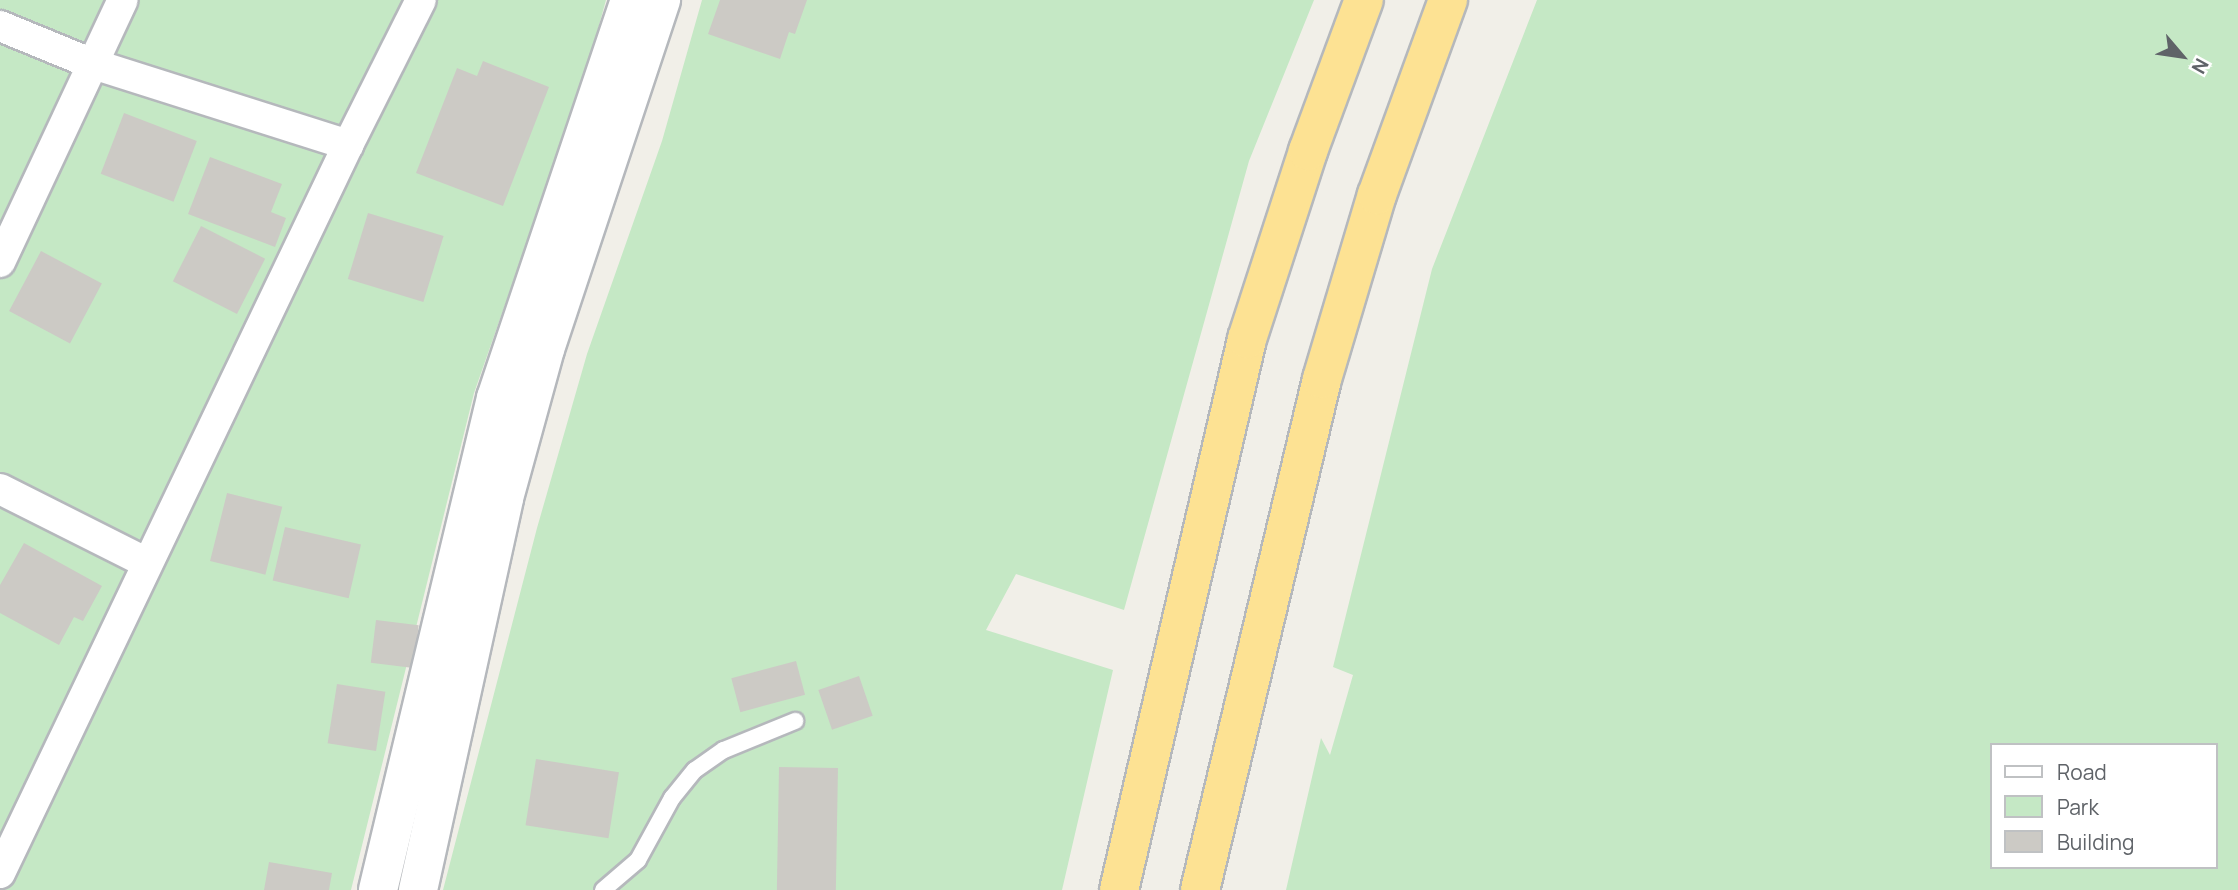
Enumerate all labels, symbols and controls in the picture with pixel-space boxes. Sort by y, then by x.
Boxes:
north arrow [2147,21,2217,91]
text: N [2186,54,2215,78]
legend [1990,743,2217,869]
text: Road [2057,758,2107,786]
text: Park [2057,793,2099,821]
text: Building [2057,828,2134,856]

